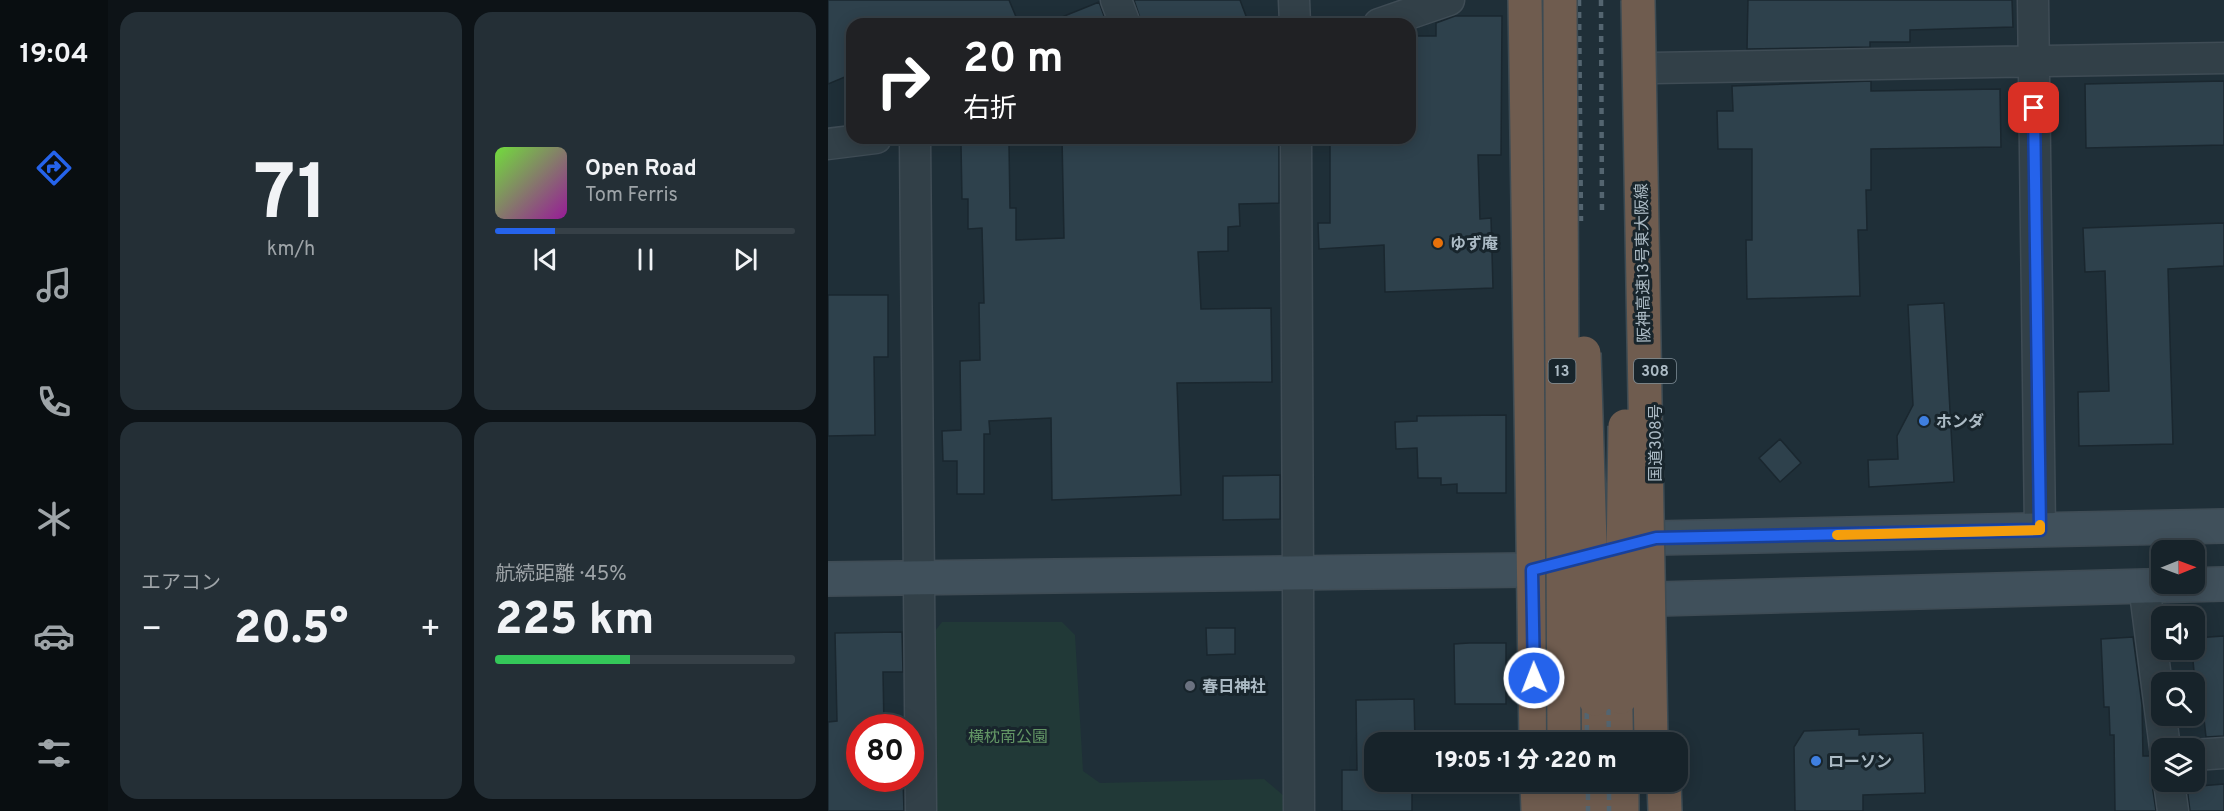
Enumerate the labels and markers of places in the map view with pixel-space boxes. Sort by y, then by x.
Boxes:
pin [2008,82,2059,133]
place label: ゆず庵 [1450,235,1498,255]
marker: ゆず庵 [1431,236,1445,250]
place label: ホンダ [1936,413,1984,433]
marker: ホンダ [1917,414,1931,428]
place label: 春日神社 [1202,677,1266,698]
marker: 春日神社 [1183,679,1197,693]
place label: ローソン [1828,753,1892,773]
marker: ローソン [1809,754,1823,768]

